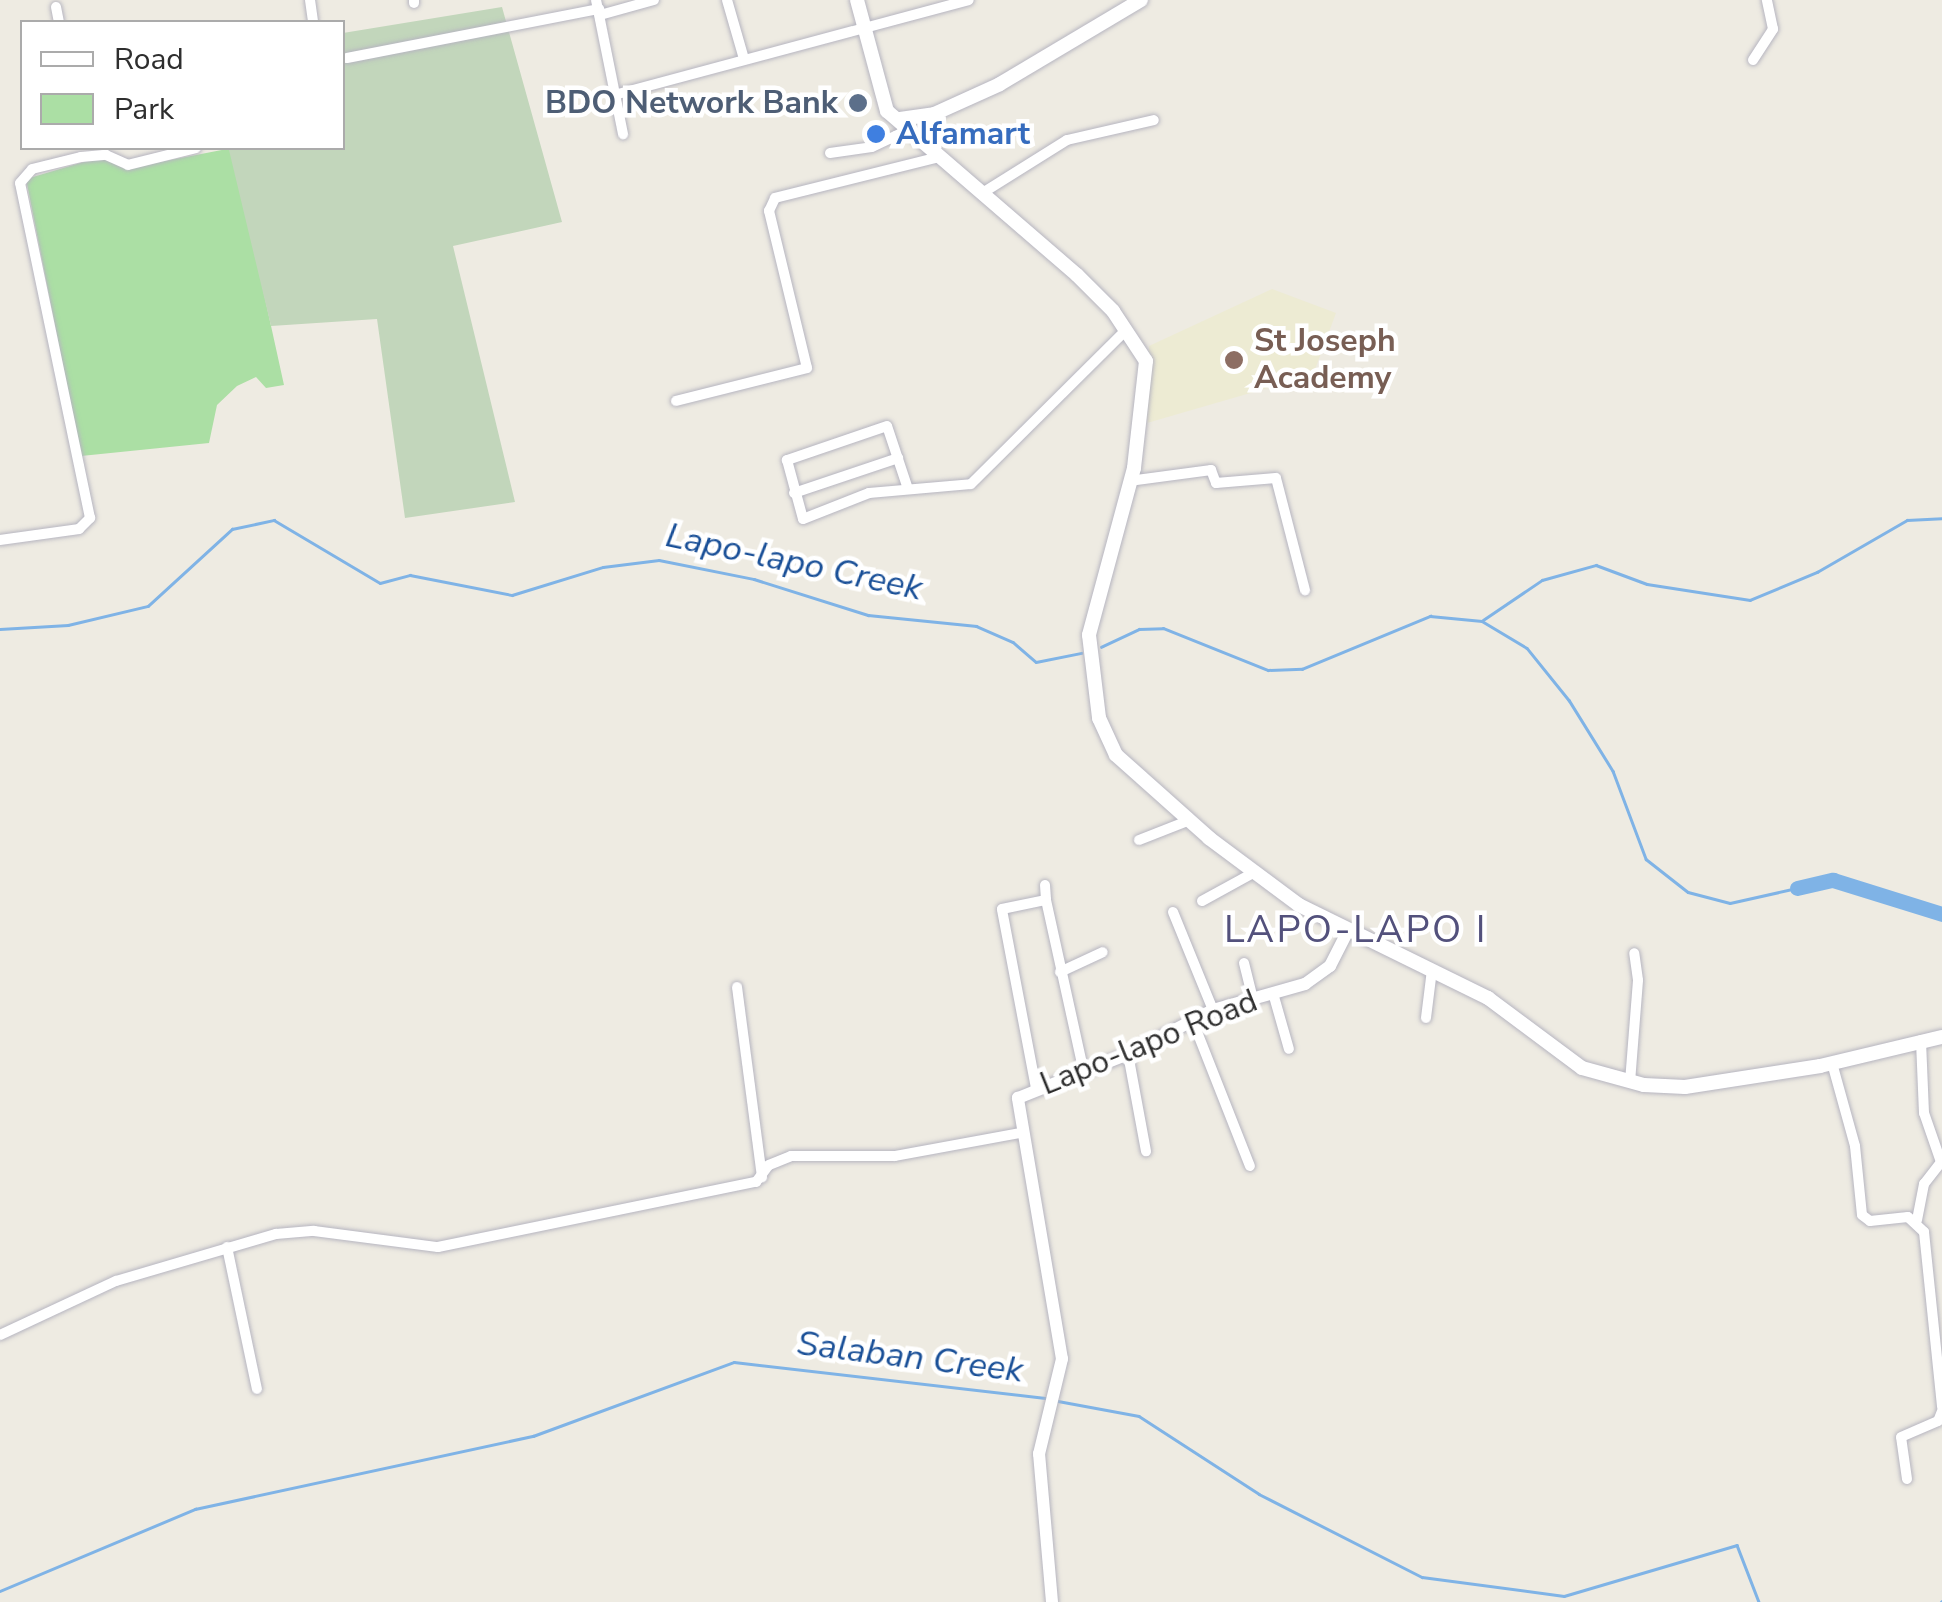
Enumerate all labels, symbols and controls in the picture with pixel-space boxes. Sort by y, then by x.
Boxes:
legend [20,20,345,150]
text: Road [114,39,184,80]
place label: BDO Network Bank [545,84,838,122]
text: Park [114,89,174,130]
marker: BDO Network Bank [847,92,869,114]
place label: Alfamart [896,115,1030,153]
marker: Alfamart [865,123,887,145]
place label: St Joseph Academy [1254,323,1396,398]
marker: St Joseph Academy [1223,349,1245,371]
water label: Lapo-lapo Creek [662,514,926,610]
district label: LAPO-LAPO I [1224,907,1488,953]
street label: Lapo-lapo Road [1035,982,1263,1104]
water label: Salaban Creek [795,1322,1025,1392]

